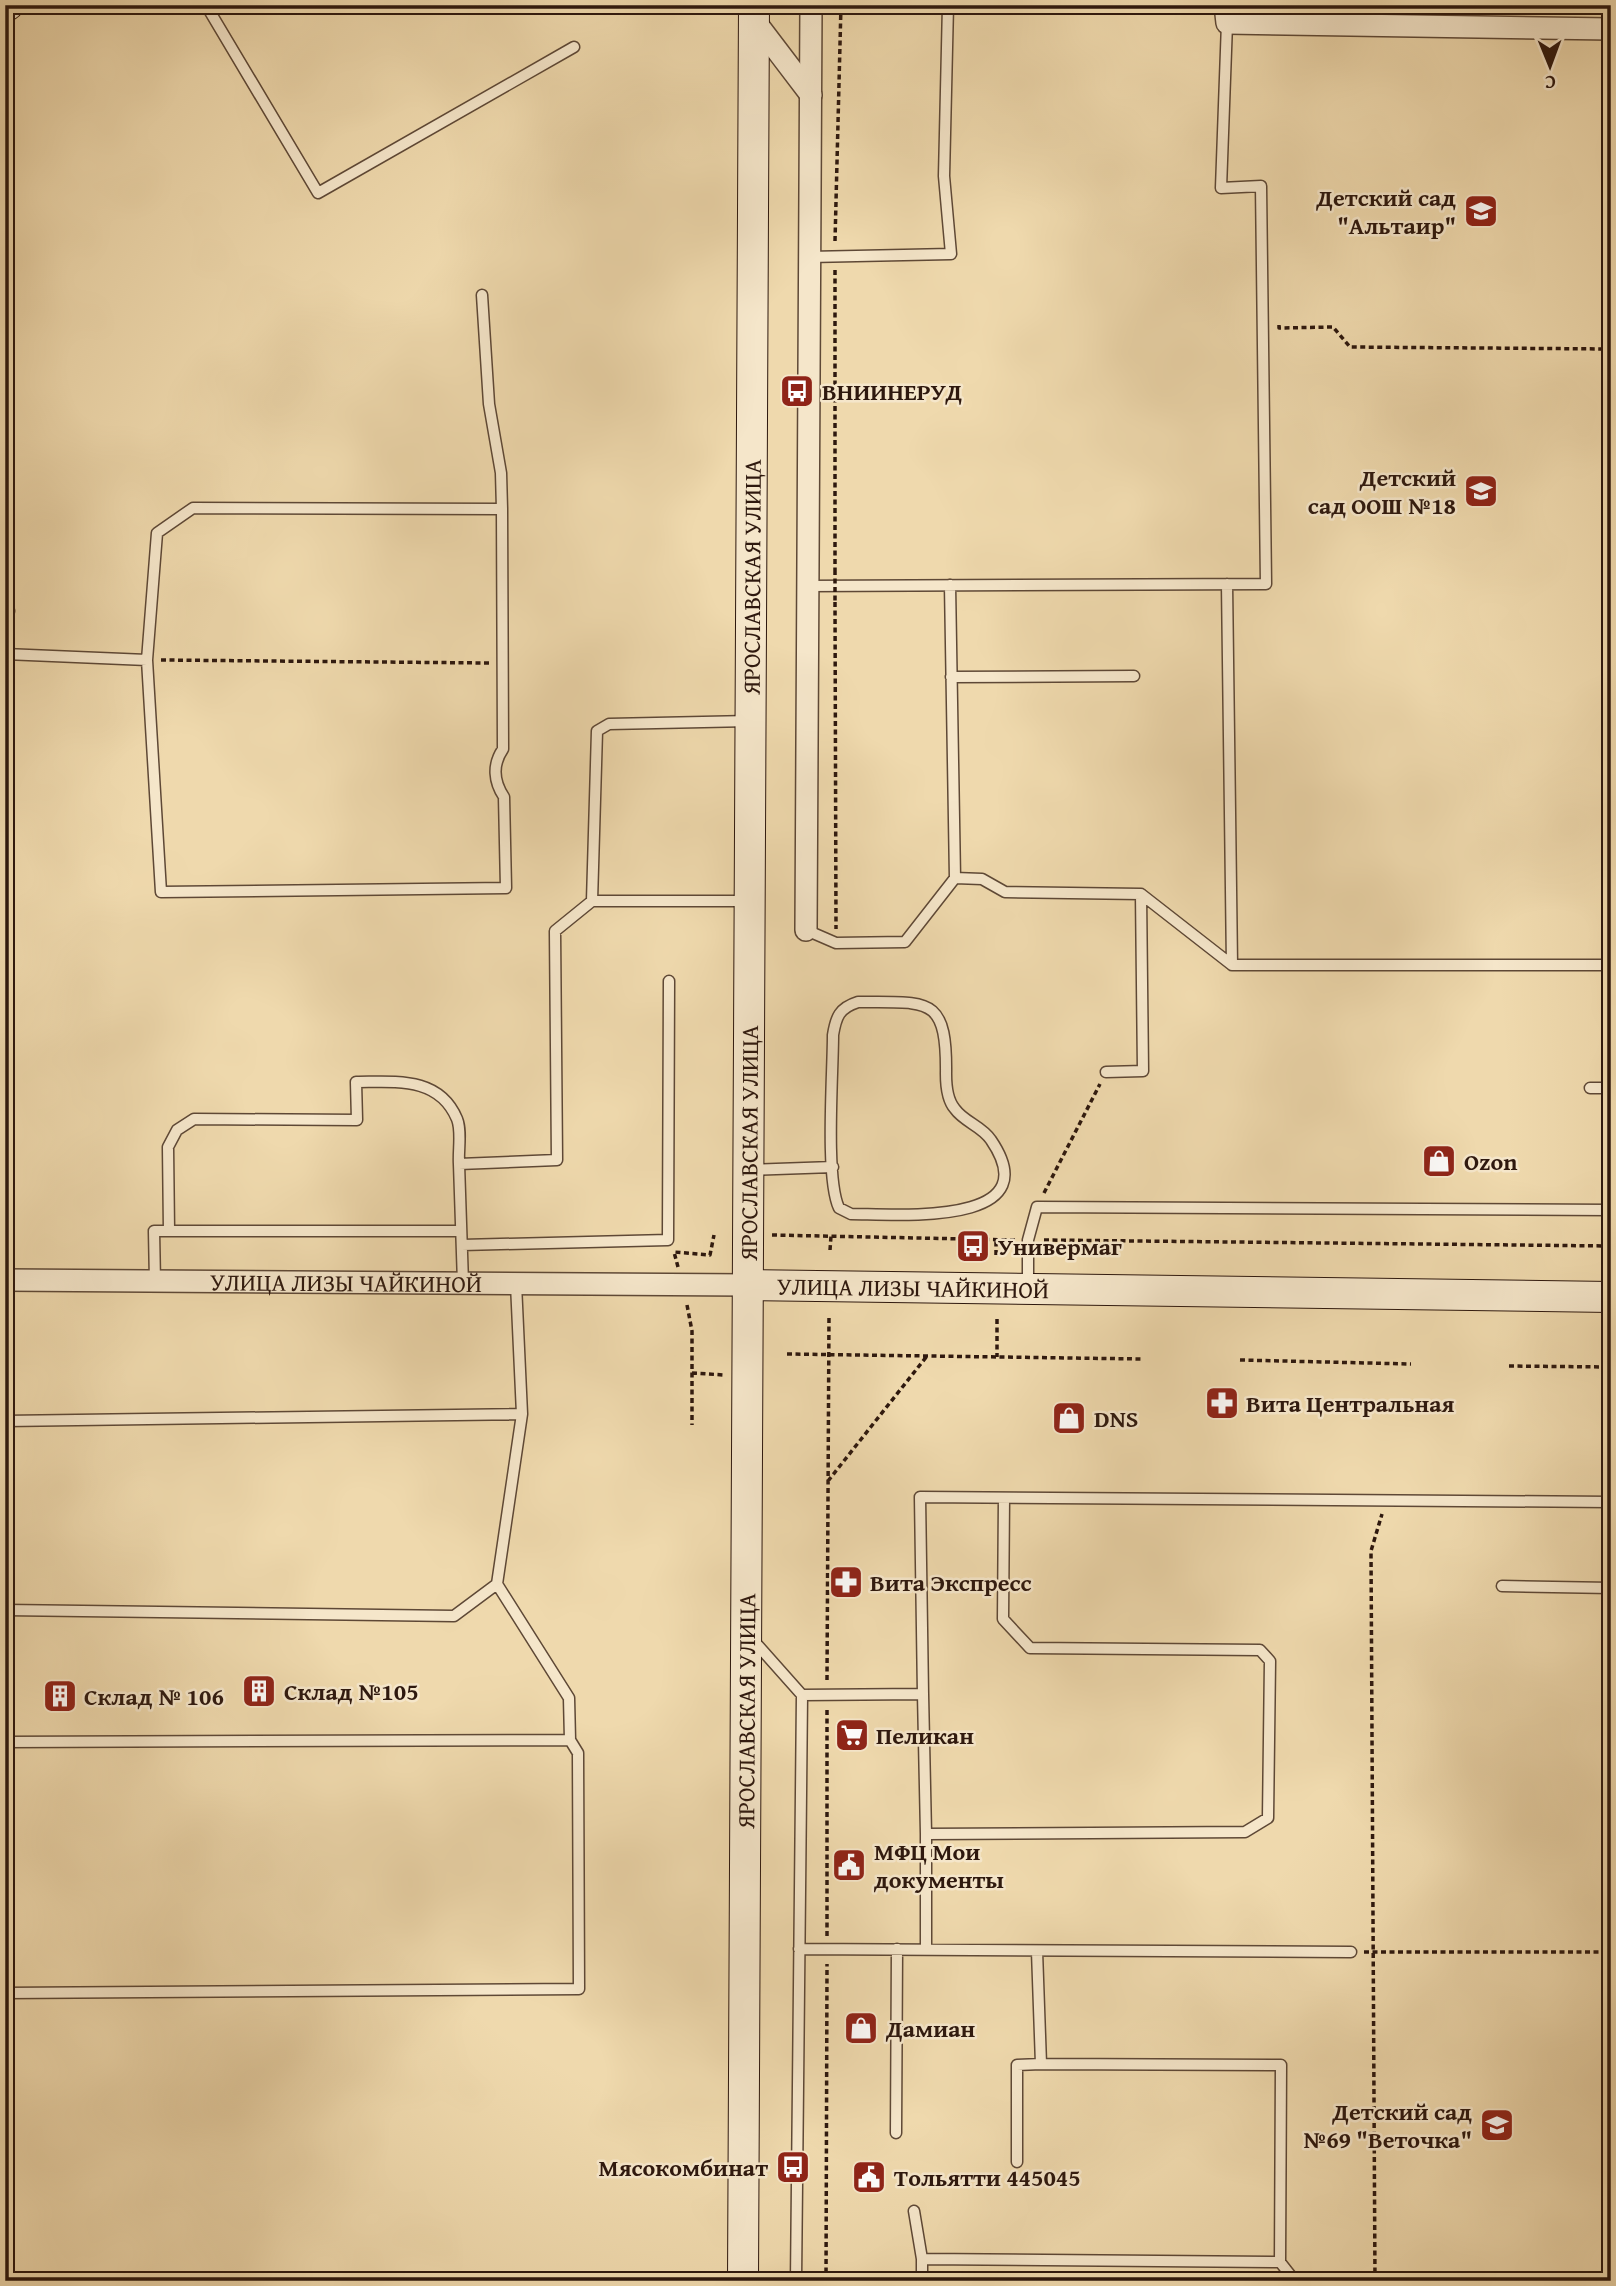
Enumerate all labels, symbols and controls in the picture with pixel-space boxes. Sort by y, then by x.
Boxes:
north arrow [1514,32,1584,102]
text: С [1544,69,1556,97]
place label: Детский сад "Альтаир" [1315,180,1456,243]
school or university icon: Детский сад "Альтаир" [1462,192,1500,230]
bus stop icon: ВНИИНЕРУД [778,372,816,410]
place label: ВНИИНЕРУД [822,374,963,409]
street label: ЯРОСЛАВСКАЯ УЛИЦА [733,459,769,696]
place label: Детский сад ООШ №18 [1308,460,1456,523]
school or university icon: Детский сад ООШ №18 [1462,472,1500,510]
street label: ЯРОСЛАВСКАЯ УЛИЦА [730,1025,767,1262]
shop icon: Ozon [1420,1142,1458,1180]
place label: Ozon [1464,1144,1518,1179]
bus stop icon: Универмаг [954,1227,992,1265]
place label: Универмаг [998,1229,1122,1264]
street label: УЛИЦА ЛИЗЫ ЧАЙКИНОЙ [210,1264,482,1301]
street label: УЛИЦА ЛИЗЫ ЧАЙКИНОЙ [777,1268,1049,1307]
pharmacy icon: Вита Центральная [1203,1384,1241,1422]
place label: Вита Центральная [1246,1386,1454,1421]
shop icon: DNS [1050,1399,1088,1437]
place label: DNS [1094,1401,1138,1436]
pharmacy icon: Вита Экспресс [827,1563,865,1601]
place label: Вита Экспресс [870,1565,1032,1600]
street label: ЯРОСЛАВСКАЯ УЛИЦА [728,1593,764,1830]
building icon: Склад №105 [240,1672,278,1710]
place label: Склад №105 [284,1674,419,1709]
building icon: Склад № 106 [41,1677,79,1715]
place label: Склад № 106 [84,1679,224,1714]
supermarket icon: Пеликан [833,1716,871,1754]
place label: Пеликан [876,1718,974,1753]
place label: МФЦ Мои документы [874,1834,1004,1897]
public building icon: МФЦ Мои документы [830,1846,868,1884]
shop icon: Дамиан [842,2009,880,2047]
place label: Дамиан [885,2011,976,2046]
place label: Детский сад №69 "Веточка" [1303,2094,1472,2157]
school or university icon: Детский сад №69 "Веточка" [1478,2106,1516,2144]
bus stop icon: Мясокомбинат [774,2148,812,2186]
place label: Мясокомбинат [599,2150,768,2185]
public building icon: Тольятти 445045 [850,2158,888,2196]
place label: Тольятти 445045 [894,2160,1081,2195]

